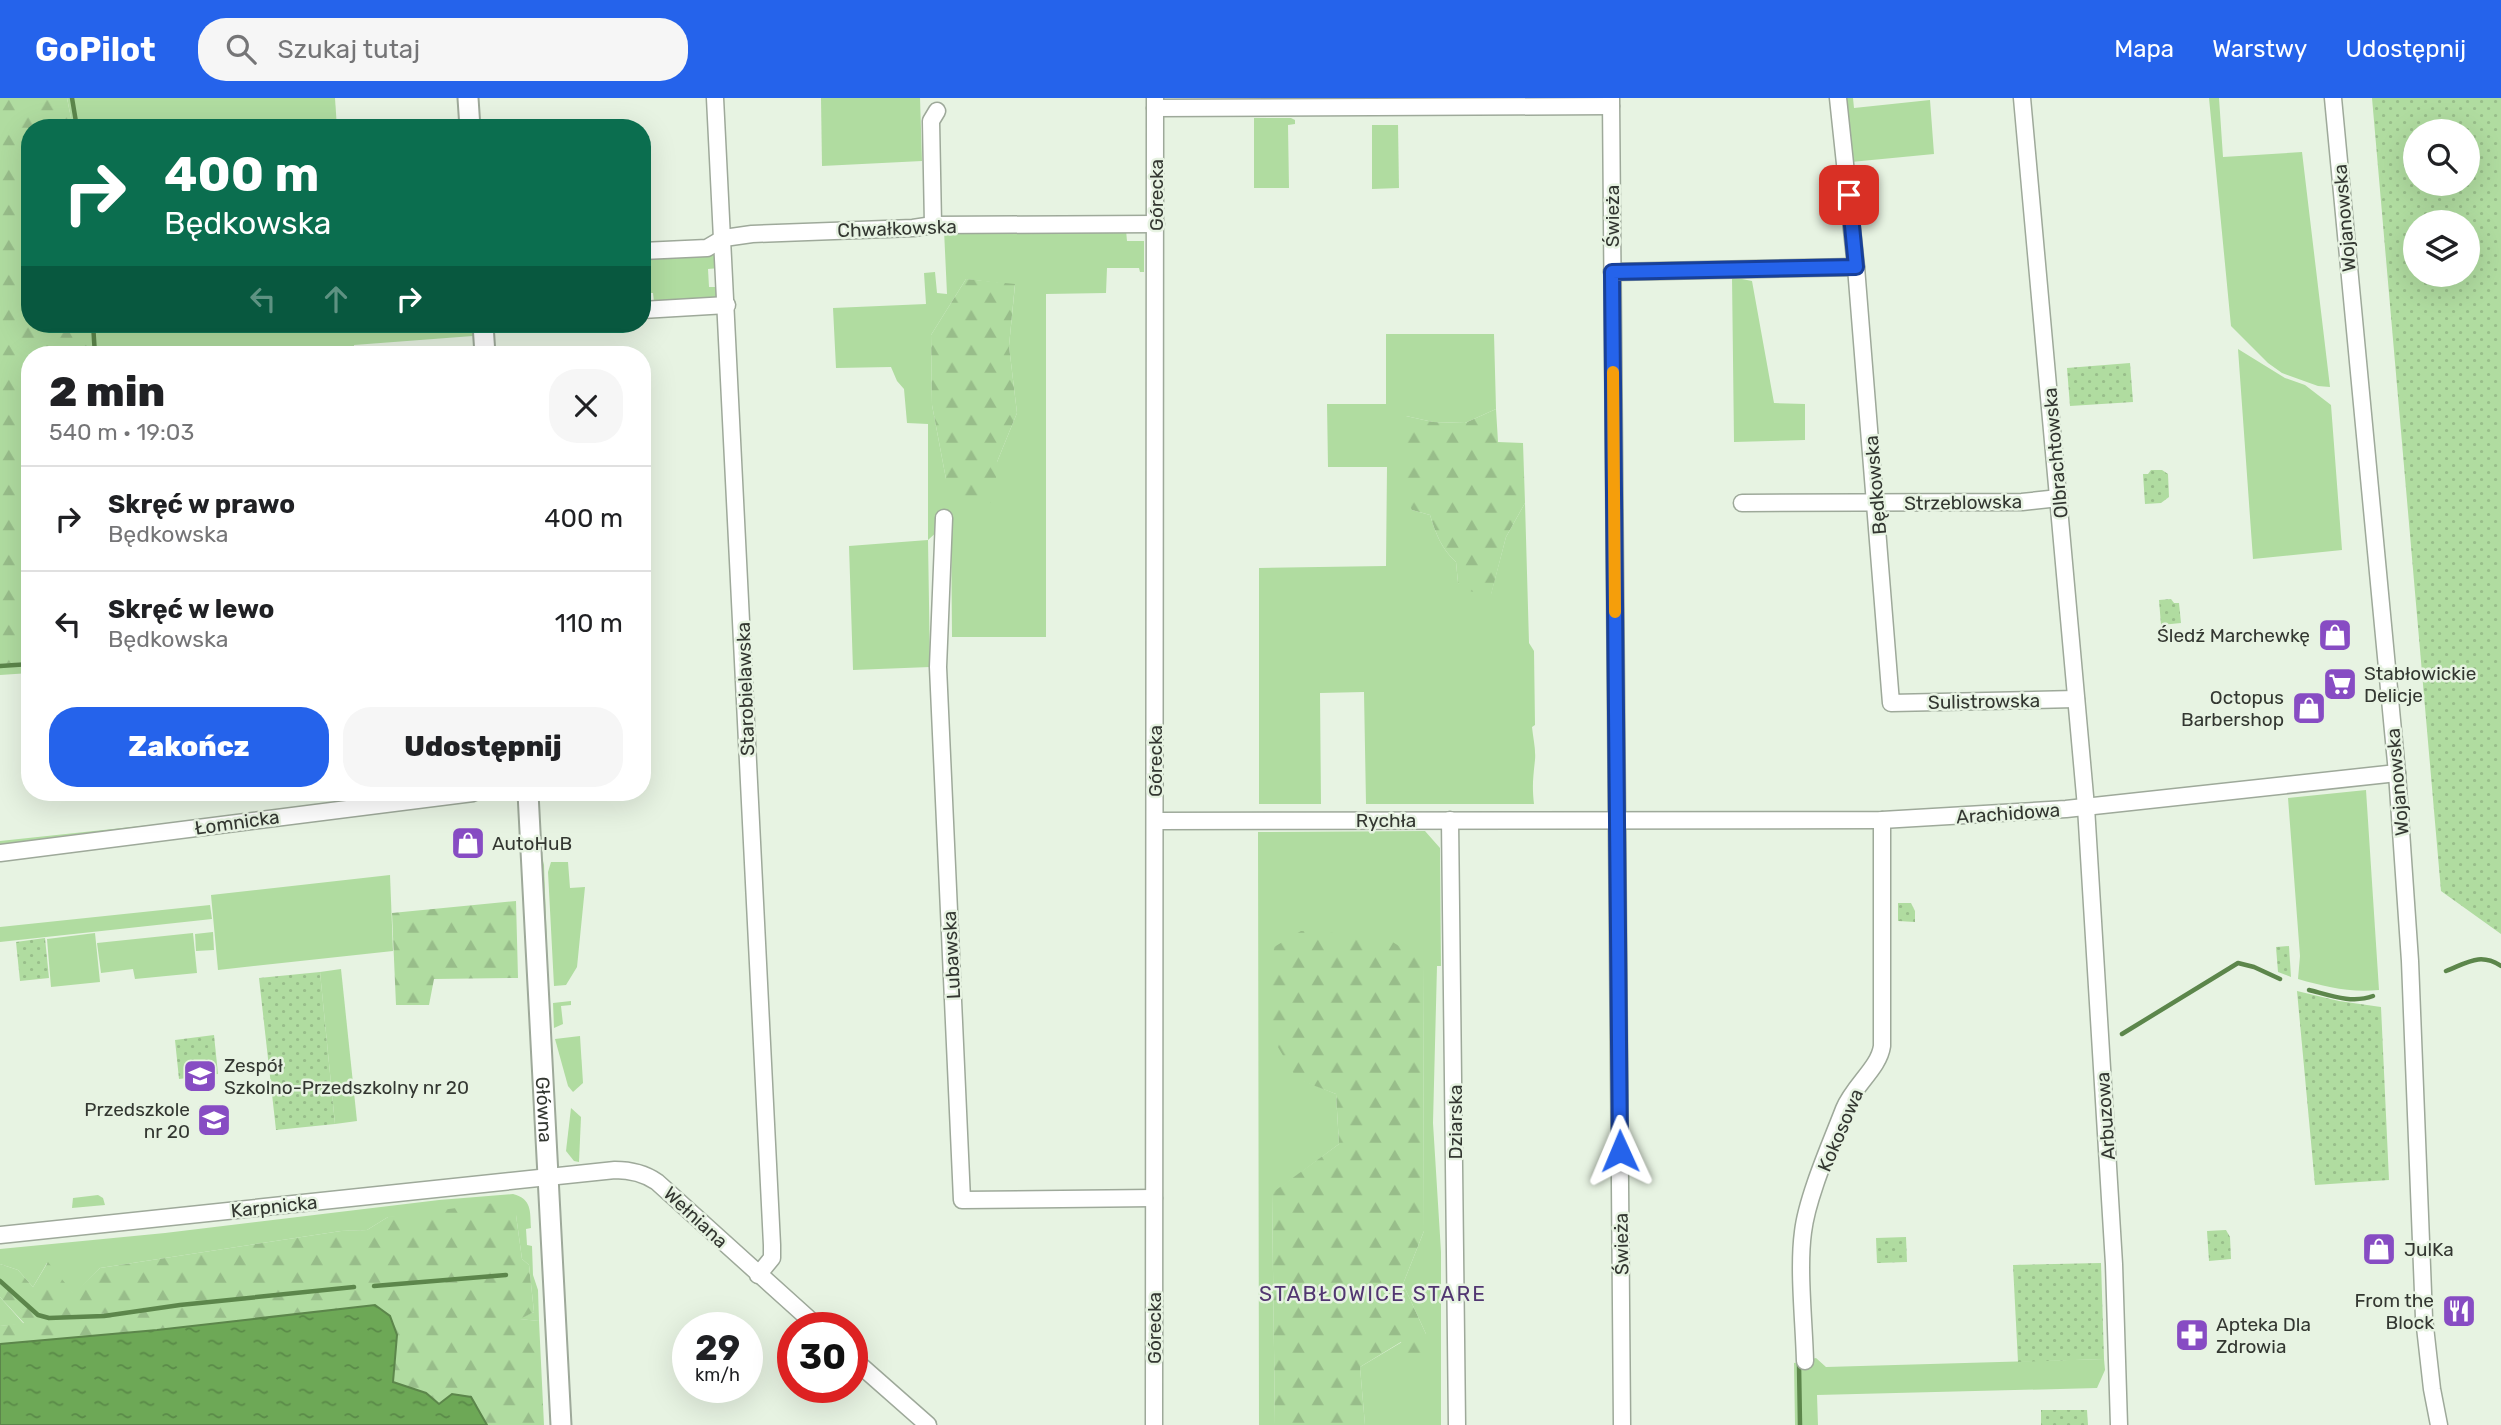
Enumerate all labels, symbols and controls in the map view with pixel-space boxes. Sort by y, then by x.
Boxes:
search box [198,18,688,81]
text: GoPilot [35,30,156,69]
icon: search [222,30,260,68]
text: Szukaj tutaj [278,34,420,65]
text: Mapa [2114,35,2174,63]
text: Warstwy [2212,35,2307,63]
text: Udostępnij [2345,35,2466,63]
map controls [2403,119,2480,287]
button: search [2403,119,2480,196]
text: 400 m [164,145,319,203]
icon: right [49,147,140,238]
street label: Górecka [1145,159,1168,231]
street label: Wojanowska [2328,163,2361,273]
pin [1819,165,1879,225]
icon: arrive [1830,176,1868,214]
street label: Świeża [1601,185,1624,247]
text: Będkowska [164,204,331,242]
button: layers [2403,210,2480,287]
street label: Chwałkowska [837,215,957,242]
icon: left [244,280,282,318]
icon: ahead [317,280,355,318]
icon: right [390,280,428,318]
text: 2 min [49,367,165,417]
button: close [549,369,623,443]
street label: Olbrachtowska [2038,387,2073,519]
text: 540 m · 19:03 [49,418,194,446]
street label: Będkowska [1860,434,1891,535]
text: Skręć w prawo [108,489,295,520]
street label: Strzeblowska [1904,490,2022,515]
icon: right [49,500,87,538]
text: 400 m [544,503,623,534]
text: Będkowska [108,520,228,548]
text: Skręć w lewo [108,594,274,625]
icon: left [49,605,87,643]
text: 110 m [555,608,623,639]
shop icon: Śledź Marchewkę [2316,616,2354,654]
street label: Starobielawska [732,622,759,756]
place label: Śledź Marchewkę [2157,624,2310,647]
text: Będkowska [108,625,228,653]
place label: Stabłowickie Delicje [2364,662,2476,707]
supermarket icon: Stabłowickie Delicje [2321,665,2359,703]
place label: Octopus Barbershop [2181,686,2284,731]
street label: Sulistrowska [1928,689,2040,714]
shop icon: Octopus Barbershop [2290,689,2328,727]
button: Zakończ [49,707,329,787]
button: Udostępnij [343,707,623,787]
street label: Górecka [1144,725,1167,797]
street label: Wojanowska [2381,727,2414,837]
street label: Arachidowa [1955,798,2061,829]
street label: Łomnicka [193,805,281,840]
street label: Rychła [1356,809,1416,832]
shop icon: AutoHuB [449,824,487,862]
place label: AutoHuB [492,832,572,855]
street label: Lubawska [938,910,965,1000]
place label: Zespół Szkolno-Przedszkolny nr 20 [224,1054,469,1099]
school or university icon: Zespół Szkolno-Przedszkolny nr 20 [181,1057,219,1095]
street label: Arbuzowa [2091,1071,2120,1161]
street label: Główna [531,1076,557,1143]
street label: Dziarska [1444,1085,1467,1159]
street label: Kokosowa [1813,1085,1868,1175]
place label: Przedszkole nr 20 [84,1098,190,1143]
school or university icon: Przedszkole nr 20 [195,1101,233,1139]
position arrow [1583,1114,1657,1188]
street label: Wełniana [659,1182,733,1253]
street label: Karpnicka [230,1191,319,1222]
street label: Świeża [1609,1213,1634,1275]
shop icon: JulKa [2360,1230,2398,1268]
place label: JulKa [2404,1238,2454,1261]
district label: STABŁOWICE STARE [1259,1281,1487,1306]
place label: From the Block [2354,1289,2434,1334]
street label: Górecka [1143,1292,1166,1364]
restaurant icon: From the Block [2440,1292,2478,1330]
speed limit sign: 30 [777,1312,868,1403]
place label: Apteka Dla Zdrowia [2216,1313,2311,1358]
pharmacy icon: Apteka Dla Zdrowia [2173,1316,2211,1354]
text: 29 [695,1327,740,1369]
text: km/h [695,1364,740,1386]

